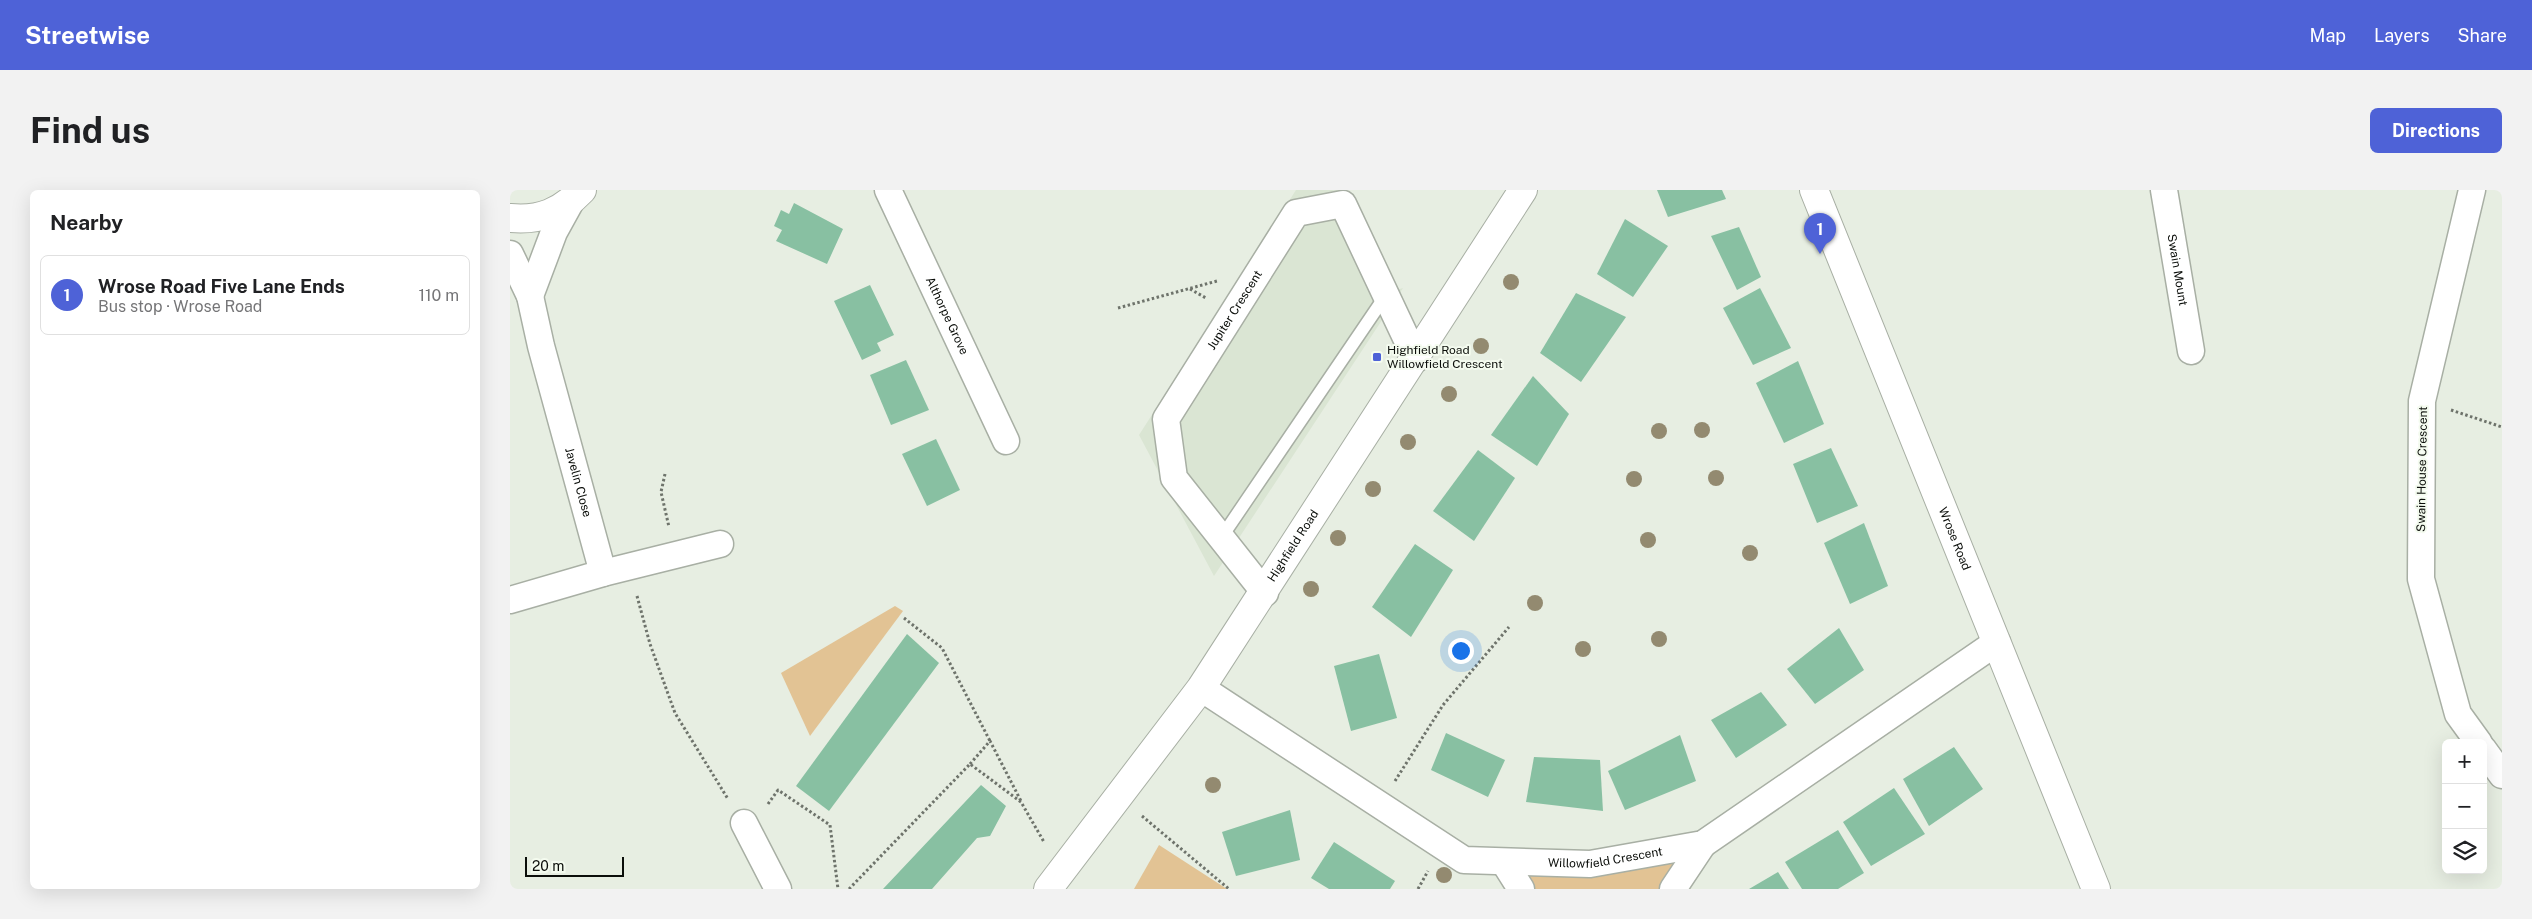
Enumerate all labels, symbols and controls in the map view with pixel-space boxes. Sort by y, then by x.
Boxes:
text: Streetwise [25,21,150,49]
text: Map [2310,25,2346,46]
text: Layers [2374,25,2430,46]
text: Share [2458,25,2507,46]
button: Directions [2370,108,2502,153]
text: Find us [30,110,150,151]
text: Nearby [50,210,123,235]
pin: 1 [1804,213,1836,254]
street label: Swain Mount [2164,233,2190,307]
street label: Jupiter Crescent [1204,268,1265,352]
text: Wrose Road Five Lane Ends [98,275,345,297]
street label: Althorpe Grove [923,275,972,357]
text: 1 [64,286,70,305]
text: 110 m [418,286,459,305]
text: Bus stop · Wrose Road [98,297,262,316]
place label: Highfield Road Willowfield Crescent [1387,343,1503,371]
marker: Highfield Road Willowfield Crescent [1371,351,1383,363]
street label: Swain House Crescent [2414,406,2430,532]
street label: Javelin Close [562,446,594,519]
street label: Wrose Road [1936,505,1974,572]
street label: Highfield Road [1265,507,1321,584]
your location [1448,638,1474,664]
map controls [2442,739,2487,874]
button: + [2442,739,2487,784]
button: − [2442,784,2487,829]
button: layers [2442,829,2487,874]
street label: Willowfield Crescent [1548,844,1664,871]
scale bar [525,854,624,877]
text: 20 m [532,858,564,874]

